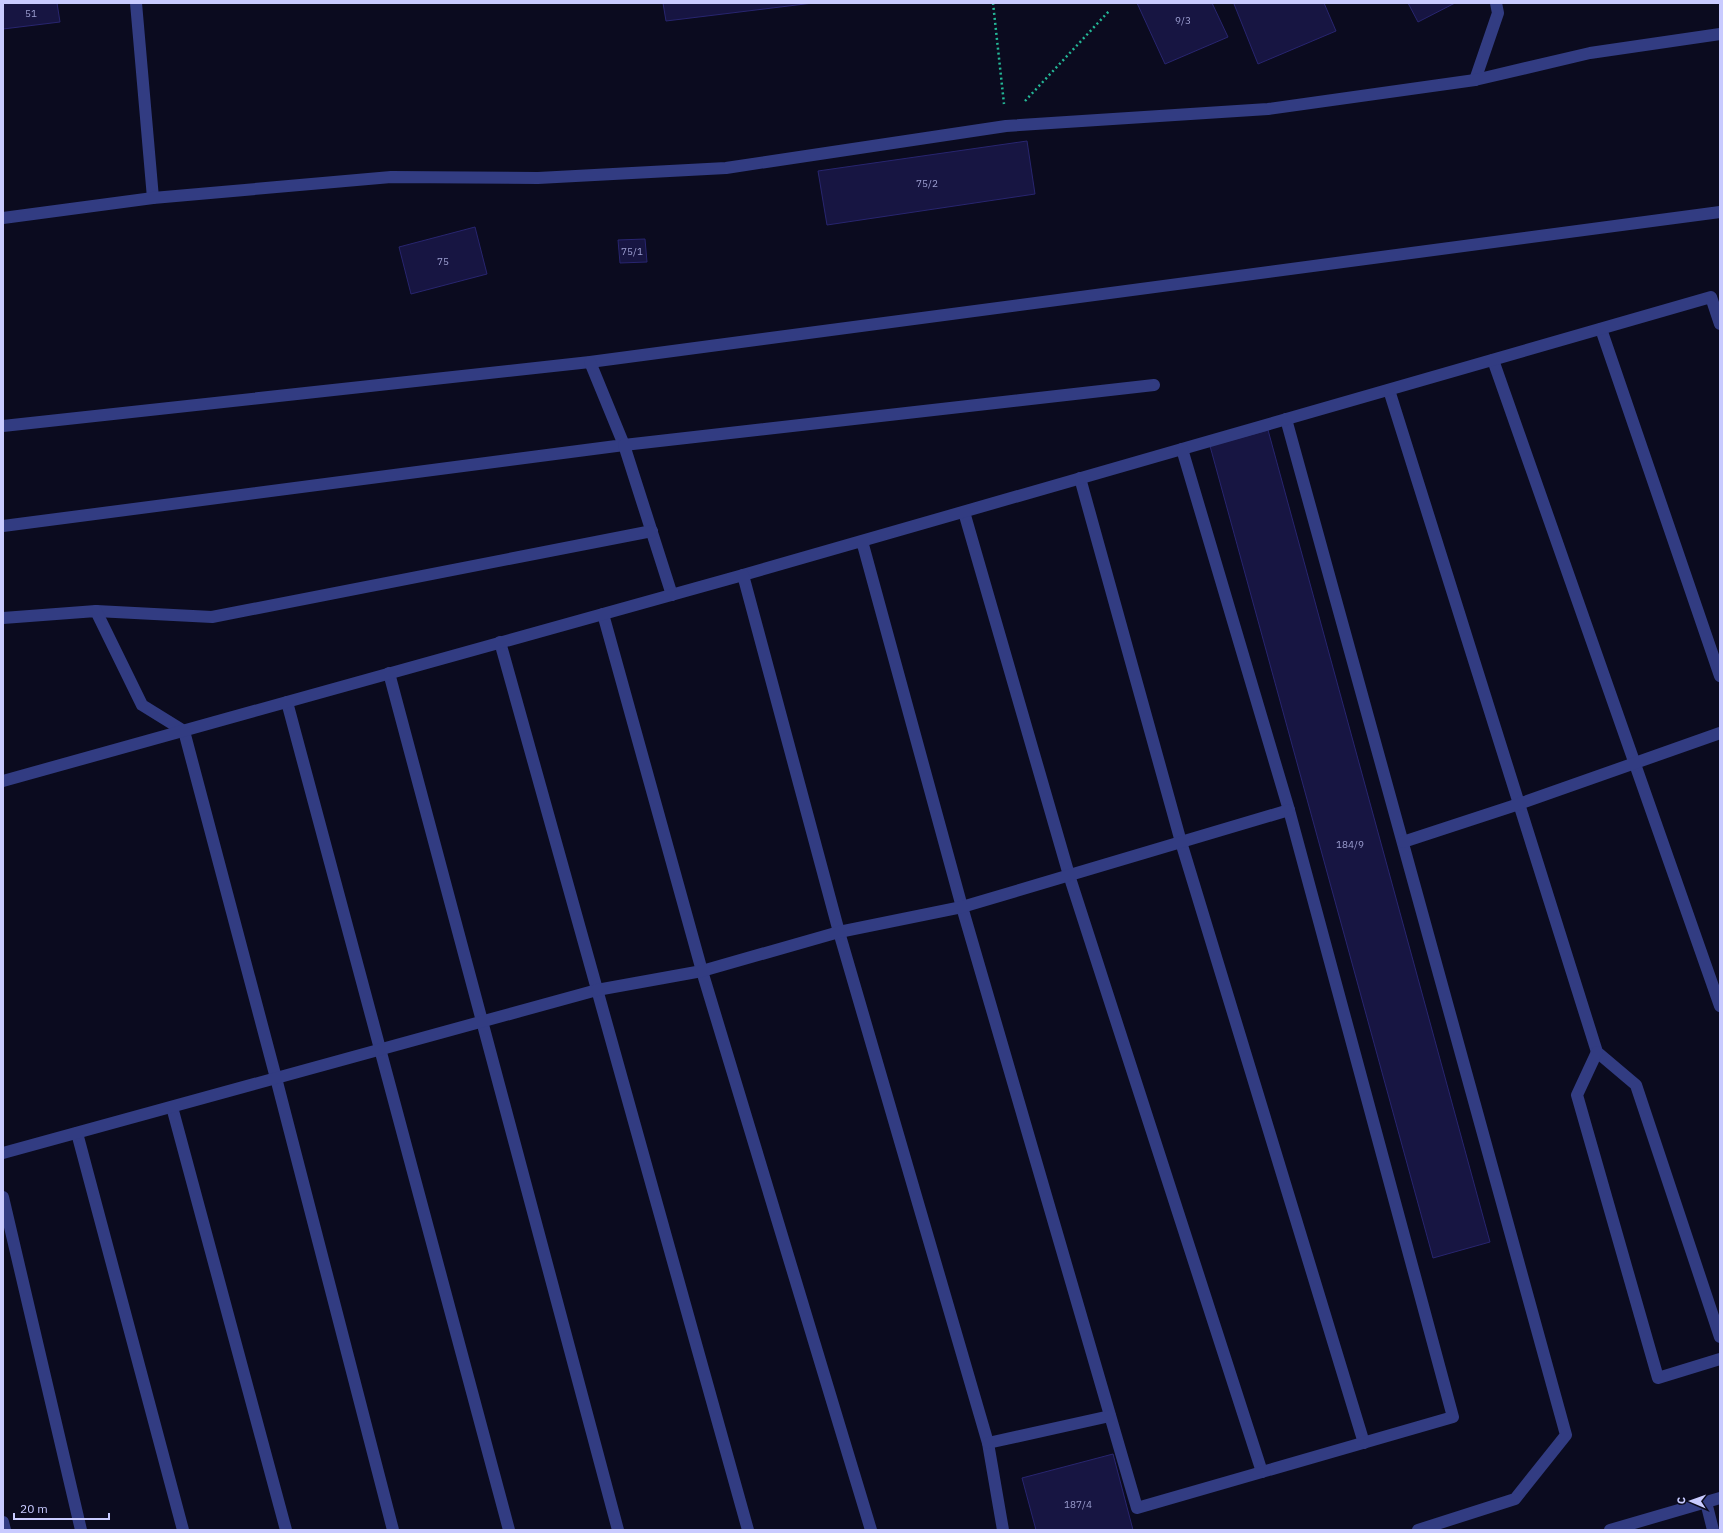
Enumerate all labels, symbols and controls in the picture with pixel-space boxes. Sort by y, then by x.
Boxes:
house number: 51 [25,7,37,20]
house number: 9/3 [1175,14,1191,27]
house number: 75/2 [916,177,938,190]
house number: 75/1 [621,245,643,258]
house number: 75 [437,255,449,268]
house number: 184/9 [1336,838,1364,851]
north arrow [1671,1481,1711,1521]
scale bar [14,1495,109,1521]
text: С [1674,1497,1688,1504]
house number: 187/4 [1064,1498,1092,1511]
text: 20 m [20,1501,48,1516]

